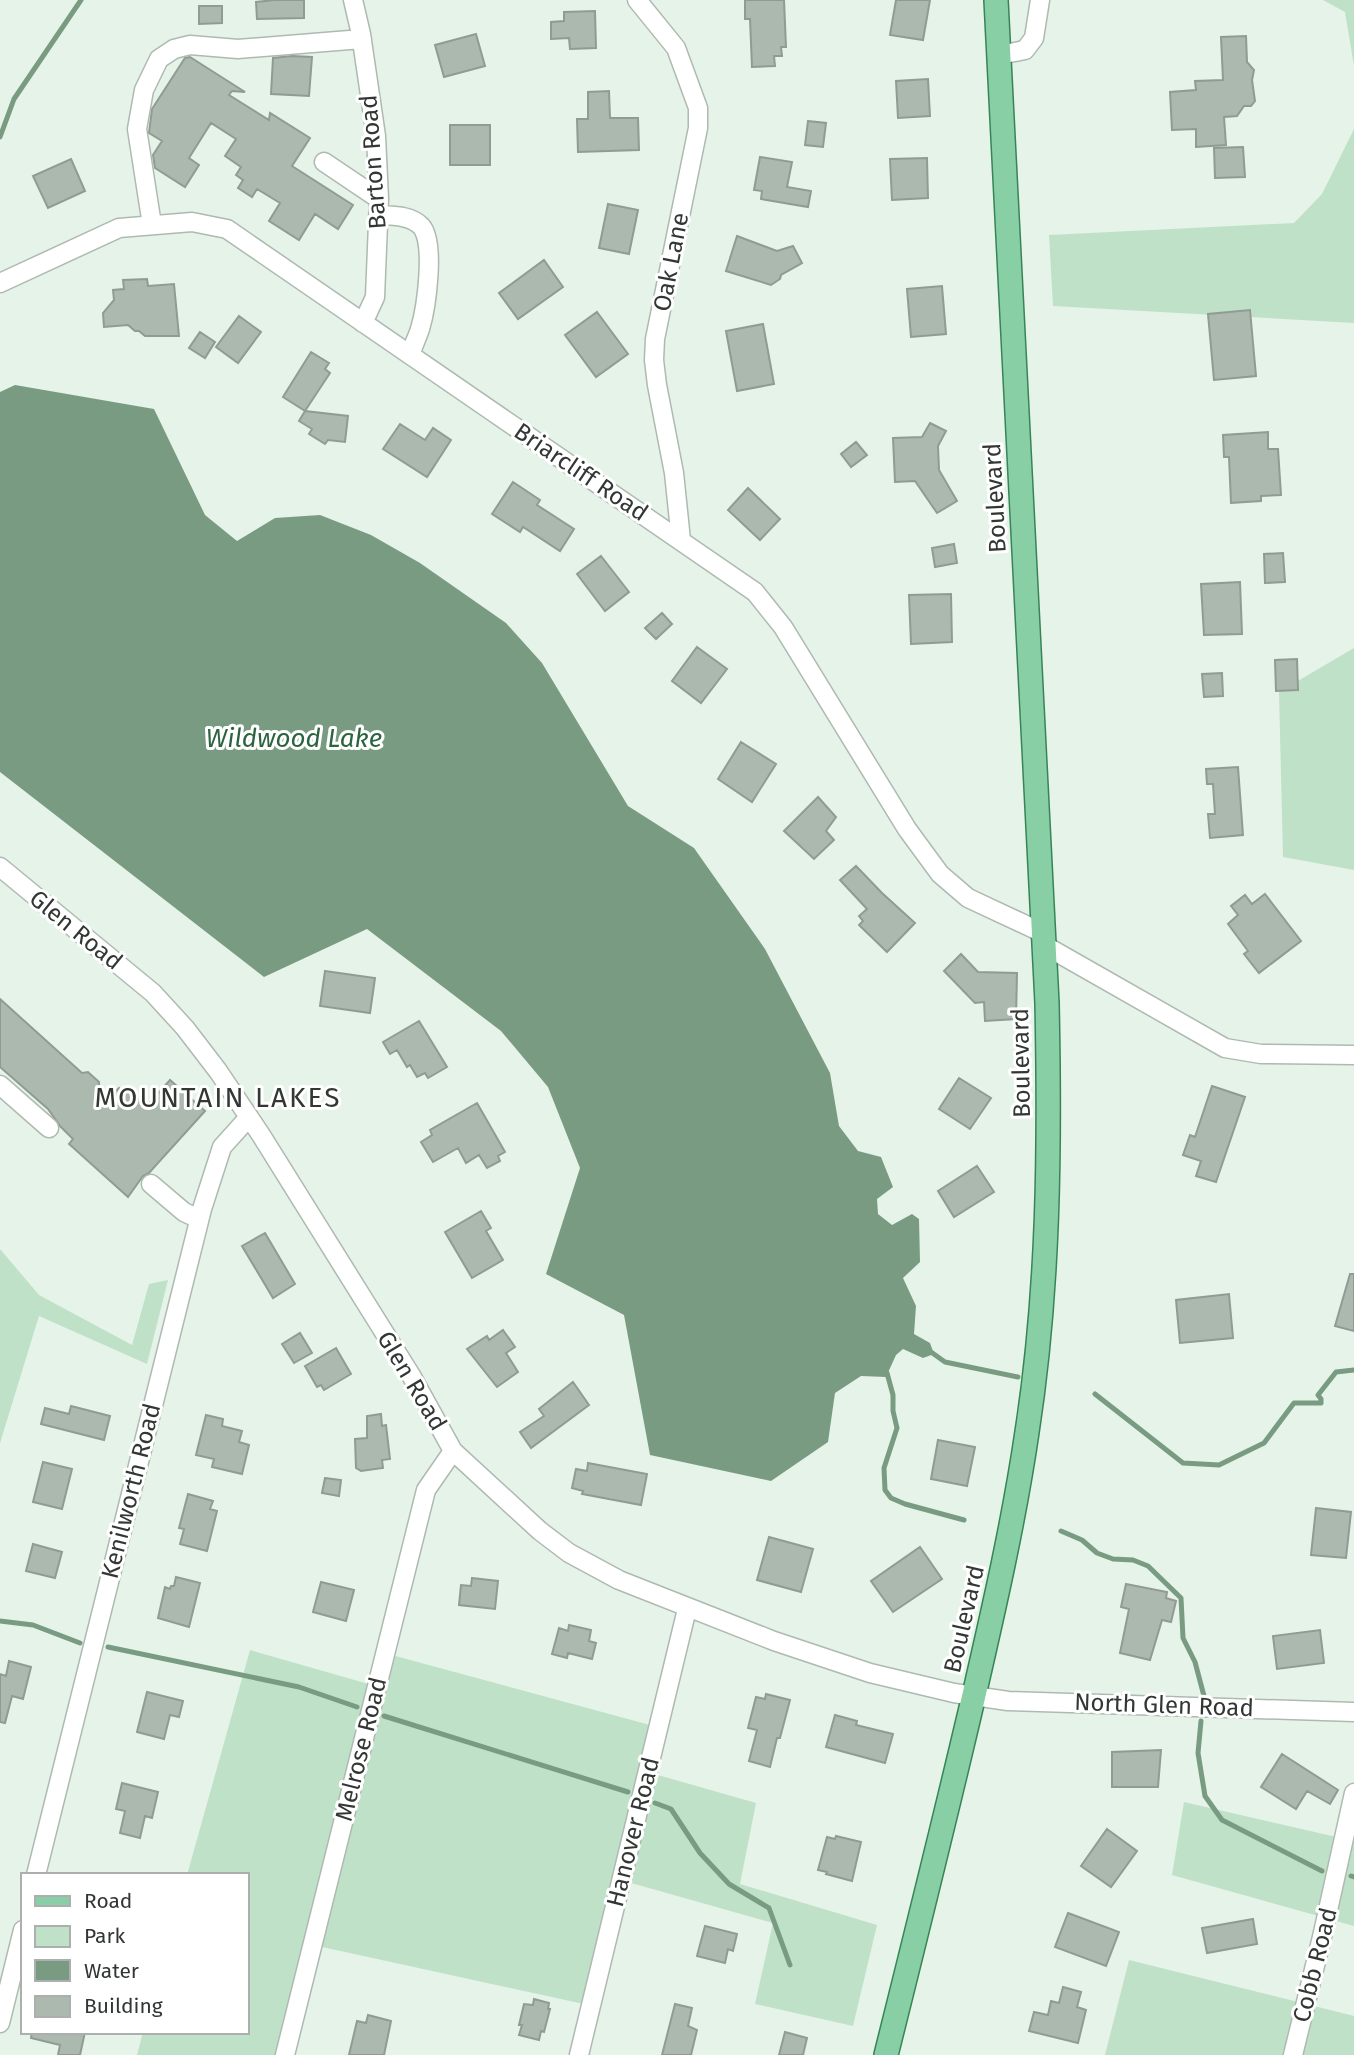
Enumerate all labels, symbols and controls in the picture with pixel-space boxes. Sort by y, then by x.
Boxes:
street label: Barton Road [354,94,392,230]
street label: Oak Lane [648,210,694,314]
street label: Briarcliff Road [509,417,653,527]
street label: Boulevard [978,442,1012,554]
water label: Wildwood Lake [206,723,382,754]
street label: Glen Road [24,884,128,976]
street label: Boulevard [1006,1008,1036,1118]
district label: MOUNTAIN LAKES [95,1081,341,1114]
street label: Glen Road [371,1326,453,1436]
street label: Kenilworth Road [96,1400,166,1582]
street label: Boulevard [938,1562,990,1676]
street label: Melrose Road [330,1674,392,1824]
street label: North Glen Road [1074,1688,1254,1722]
street label: Hanover Road [601,1754,665,1910]
legend [21,1873,248,2034]
text: Road [84,1888,132,1914]
street label: Cobb Road [1287,1905,1343,2025]
text: Park [84,1923,126,1949]
text: Water [84,1958,139,1984]
text: Building [84,1993,163,2019]

